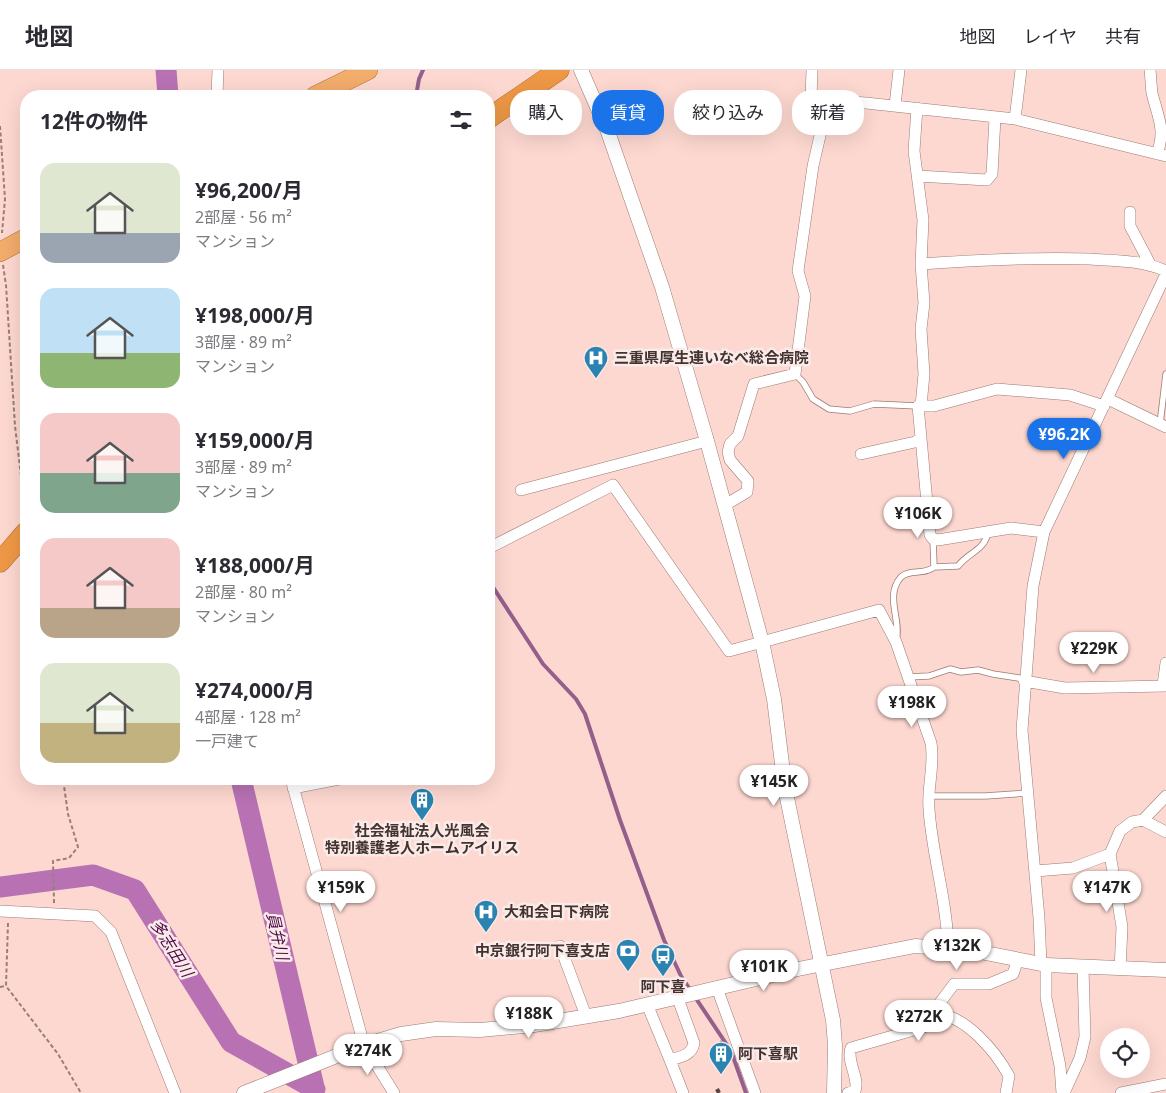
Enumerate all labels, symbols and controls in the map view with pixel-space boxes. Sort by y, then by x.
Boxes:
text: 地図 [25,19,73,52]
text: 地図 [960,24,996,48]
text: レイヤ [1024,24,1077,48]
text: 共有 [1105,24,1141,48]
chip: 購入 [510,90,582,135]
chip: 賃貸 [592,90,664,135]
chip: 絞り込み [674,90,782,135]
chip: 新着 [792,90,864,135]
icon: filters [447,106,475,134]
text: 12件の物件 [40,107,148,135]
text: ¥96,200/月 [195,176,303,204]
icon: home [80,183,140,243]
text: 2部屋 · 56 m² [195,206,292,228]
text: マンション [195,230,275,252]
text: ¥198,000/月 [195,301,315,329]
icon: home [80,308,140,368]
text: 3部屋 · 89 m² [195,331,292,353]
hospital icon: 三重県厚生連いなべ総合病院 [583,345,609,379]
place label: 三重県厚生連いなべ総合病院 [614,347,809,367]
text: マンション [195,355,275,377]
pin: ¥96.2K [1023,418,1105,460]
text: ¥96.2K [1038,423,1090,445]
text: ¥159,000/月 [195,426,315,454]
icon: home [80,433,140,493]
text: 3部屋 · 89 m² [195,456,292,478]
text: マンション [195,480,275,502]
pin: ¥106K [883,496,953,539]
text: ¥106K [894,502,942,524]
text: ¥188,000/月 [195,551,315,579]
icon: home [80,558,140,618]
text: 2部屋 · 80 m² [195,581,292,603]
text: マンション [195,605,275,627]
pin: ¥229K [1059,632,1129,674]
text: ¥229K [1070,637,1118,659]
text: ¥274,000/月 [195,676,315,704]
icon: home [80,683,140,743]
pin: ¥198K [877,686,947,728]
text: ¥198K [888,691,936,713]
text: 4部屋 · 128 m² [195,706,301,728]
text: 一戸建て [195,730,259,752]
pin: ¥145K [739,764,809,807]
text: ¥145K [750,770,798,792]
building icon: 社会福祉法人光風会 特別養護老人ホームアイリス [409,787,435,821]
place label: 社会福祉法人光風会 特別養護老人ホームアイリス [325,820,519,857]
pin: ¥159K [306,870,376,913]
pin: ¥147K [1072,870,1142,913]
text: ¥159K [317,876,365,898]
text: ¥147K [1083,876,1131,898]
hospital icon: 大和会日下病院 [473,899,499,933]
place label: 大和会日下病院 [504,901,609,921]
water label: 員弁川 [262,910,295,964]
water label: 多志田川 [146,915,199,983]
pin: ¥132K [922,928,992,971]
text: ¥132K [933,934,981,956]
bank icon: 中京銀行阿下喜支店 [615,938,641,972]
place label: 中京銀行阿下喜支店 [475,940,610,960]
bus stop icon: 阿下喜 [650,943,676,977]
pin: ¥101K [729,950,799,992]
text: ¥101K [740,955,788,977]
place label: 阿下喜 [640,976,686,996]
pin: ¥188K [494,996,564,1039]
pin: ¥272K [884,1000,954,1042]
text: ¥188K [505,1002,553,1024]
text: ¥272K [895,1005,943,1027]
map controls [1100,1028,1150,1078]
button: locate [1100,1028,1150,1078]
pin: ¥274K [333,1034,403,1076]
text: ¥274K [344,1039,392,1061]
building icon: 阿下喜駅 [708,1041,734,1075]
place label: 阿下喜駅 [738,1043,798,1063]

